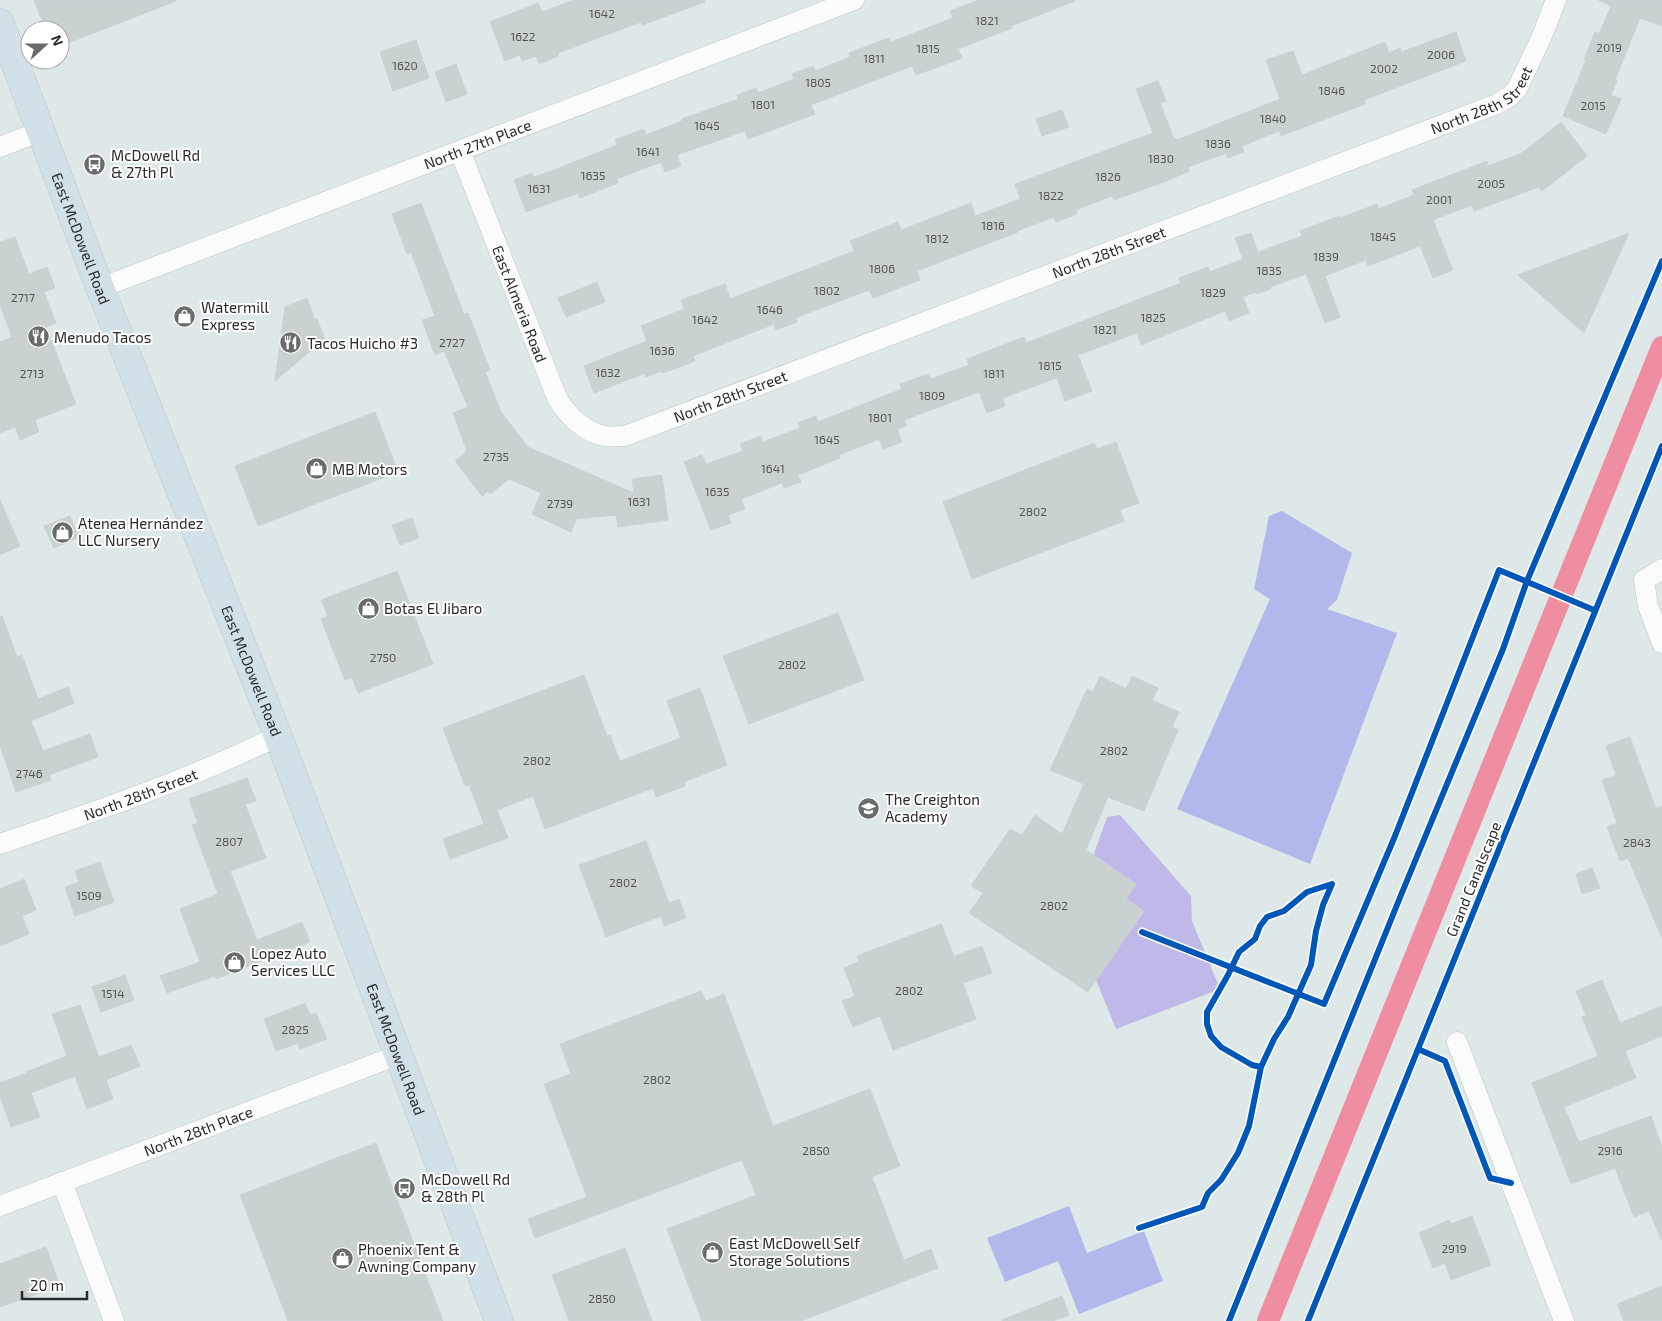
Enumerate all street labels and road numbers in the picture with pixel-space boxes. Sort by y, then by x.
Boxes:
street label: North 28th Street [1428,63,1536,137]
street label: North 27th Place [421,115,534,173]
street label: East McDowell Road [48,170,114,307]
street label: North 28th Street [1049,222,1168,282]
street label: East Almeria Road [489,243,551,365]
street label: North 28th Street [671,366,790,426]
street label: East McDowell Road [218,603,286,739]
street label: North 28th Street [81,764,200,824]
street label: Grand Canalscape [1442,819,1504,939]
street label: East McDowell Road [363,981,429,1117]
street label: North 28th Place [141,1102,255,1160]

